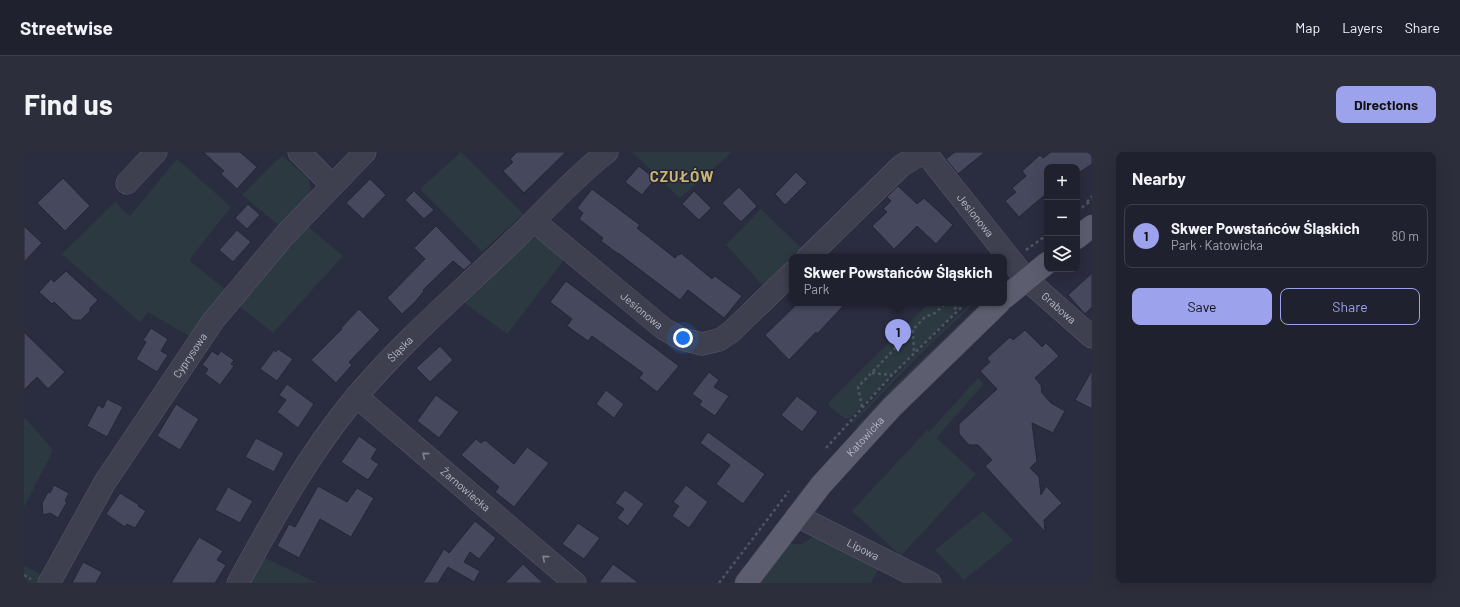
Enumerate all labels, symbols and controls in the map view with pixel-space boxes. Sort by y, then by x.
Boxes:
text: Streetwise [20,16,113,39]
text: Map [1295,19,1320,36]
text: Layers [1342,19,1383,36]
text: Share [1405,19,1440,36]
button: Directions [1336,86,1436,123]
text: Find us [24,87,113,121]
map controls [1044,164,1080,272]
button: + [1044,164,1080,200]
district label: CZUŁÓW [650,167,714,185]
text: Nearby [1132,168,1186,188]
street label: Jesionowa [955,191,997,239]
button: − [1044,200,1080,236]
text: Skwer Powstańców Śląskich [1171,219,1360,237]
text: 1 [1144,228,1148,244]
text: 80 m [1392,228,1419,244]
button: layers [1044,236,1080,272]
text: Park · Katowicka [1171,237,1263,253]
popup [789,254,1007,306]
text: Skwer Powstańców Śląskich [804,263,992,281]
text: Park [804,281,829,297]
button: Save [1132,288,1272,325]
button: Share [1280,288,1420,325]
street label: Jesionowa [618,289,666,331]
street label: Grabowa [1039,289,1079,326]
pin: 1 [885,319,911,352]
your location [673,328,693,348]
street label: Cyprysowa [170,330,209,380]
street label: Śląska [384,333,415,364]
street label: Katowicka [843,413,886,459]
one-way arrow [423,453,430,460]
street label: Żarnowiecka [439,464,493,514]
street label: Lipowa [845,535,882,562]
one-way arrow [543,555,550,562]

